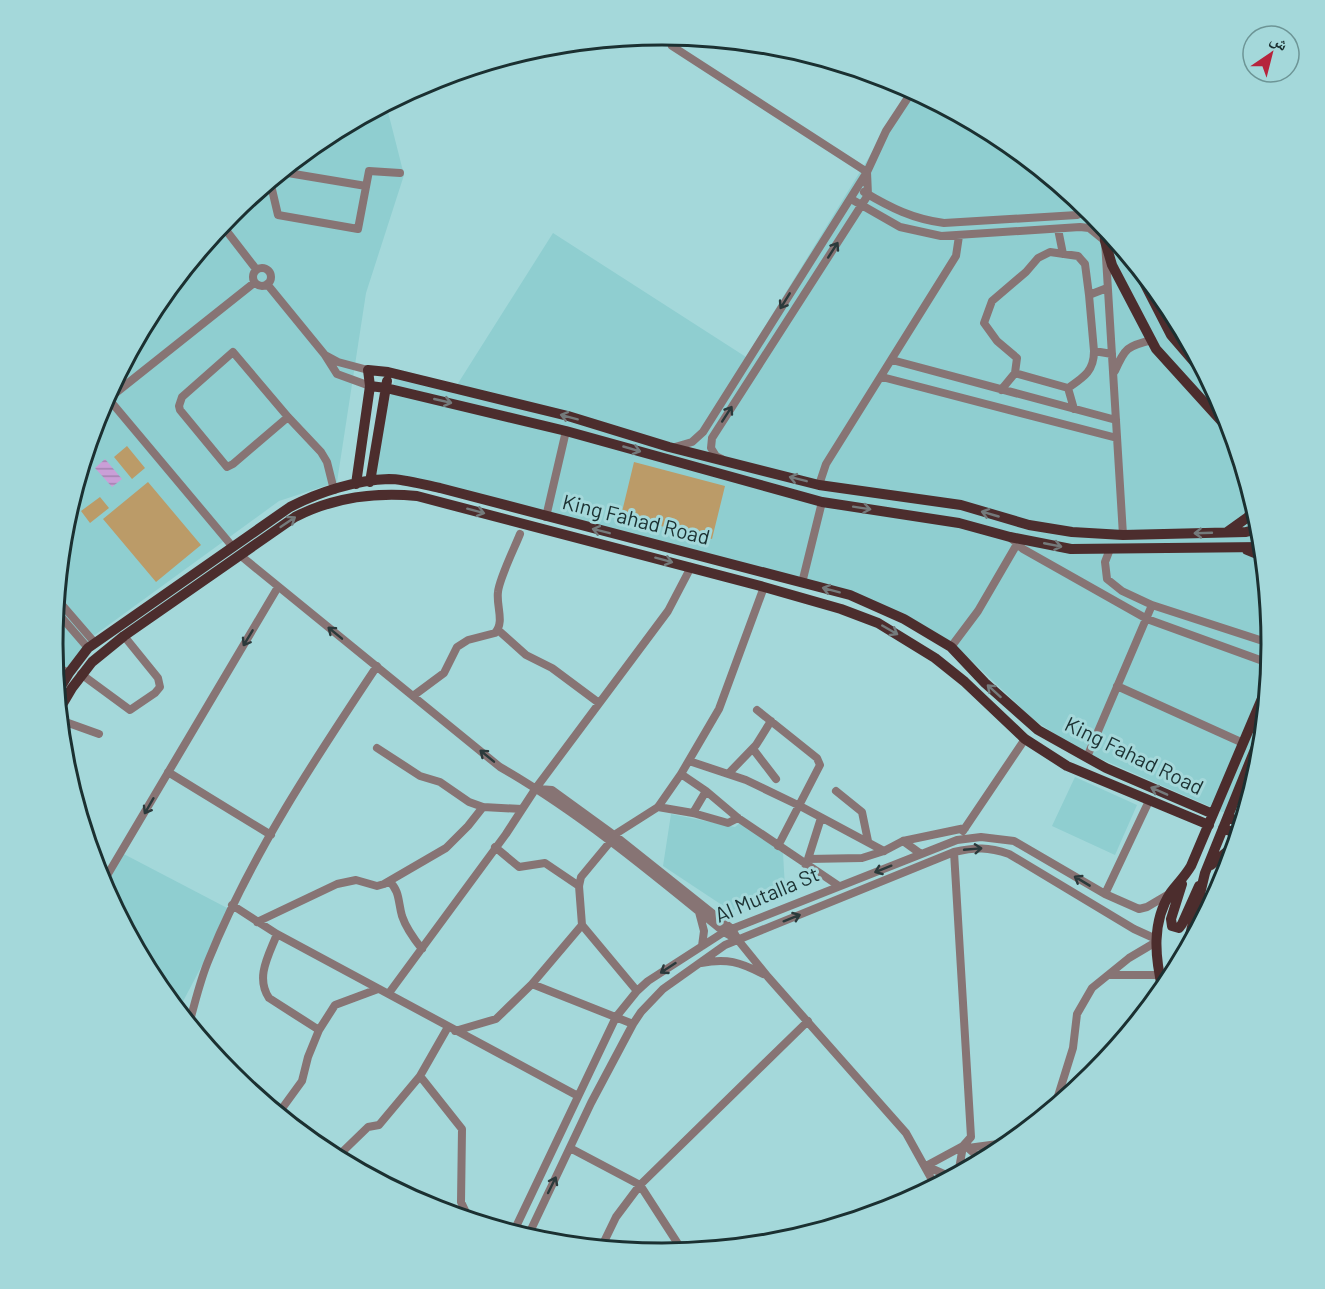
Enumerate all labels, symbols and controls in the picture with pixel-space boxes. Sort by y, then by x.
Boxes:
north arrow [1241,24,1301,84]
text: ش [1267,29,1292,55]
one-way arrow [826,242,839,259]
one-way arrow [779,292,791,309]
one-way arrow [433,396,452,408]
one-way arrow [721,406,733,423]
one-way arrow [560,411,579,422]
one-way arrow [622,444,641,455]
one-way arrow [789,473,808,485]
street label: King Fahad Road [560,488,713,549]
one-way arrow [851,503,871,514]
one-way arrow [466,506,485,517]
one-way arrow [980,508,999,519]
one-way arrow [279,515,296,527]
one-way arrow [592,524,611,536]
one-way arrow [1194,527,1214,539]
one-way arrow [1043,540,1062,552]
one-way arrow [654,555,673,567]
one-way arrow [822,584,841,596]
one-way arrow [881,624,898,636]
one-way arrow [328,627,344,640]
one-way arrow [241,629,253,646]
one-way arrow [987,684,1002,698]
street label: King Fahad Road [1061,710,1208,799]
one-way arrow [479,749,495,762]
one-way arrow [1151,785,1169,797]
one-way arrow [142,797,154,814]
one-way arrow [963,843,983,854]
street label: Al Mutalla St [710,860,822,927]
one-way arrow [874,864,892,875]
one-way arrow [1074,875,1091,887]
one-way arrow [782,912,800,923]
one-way arrow [661,962,677,974]
one-way arrow [547,1177,559,1195]

